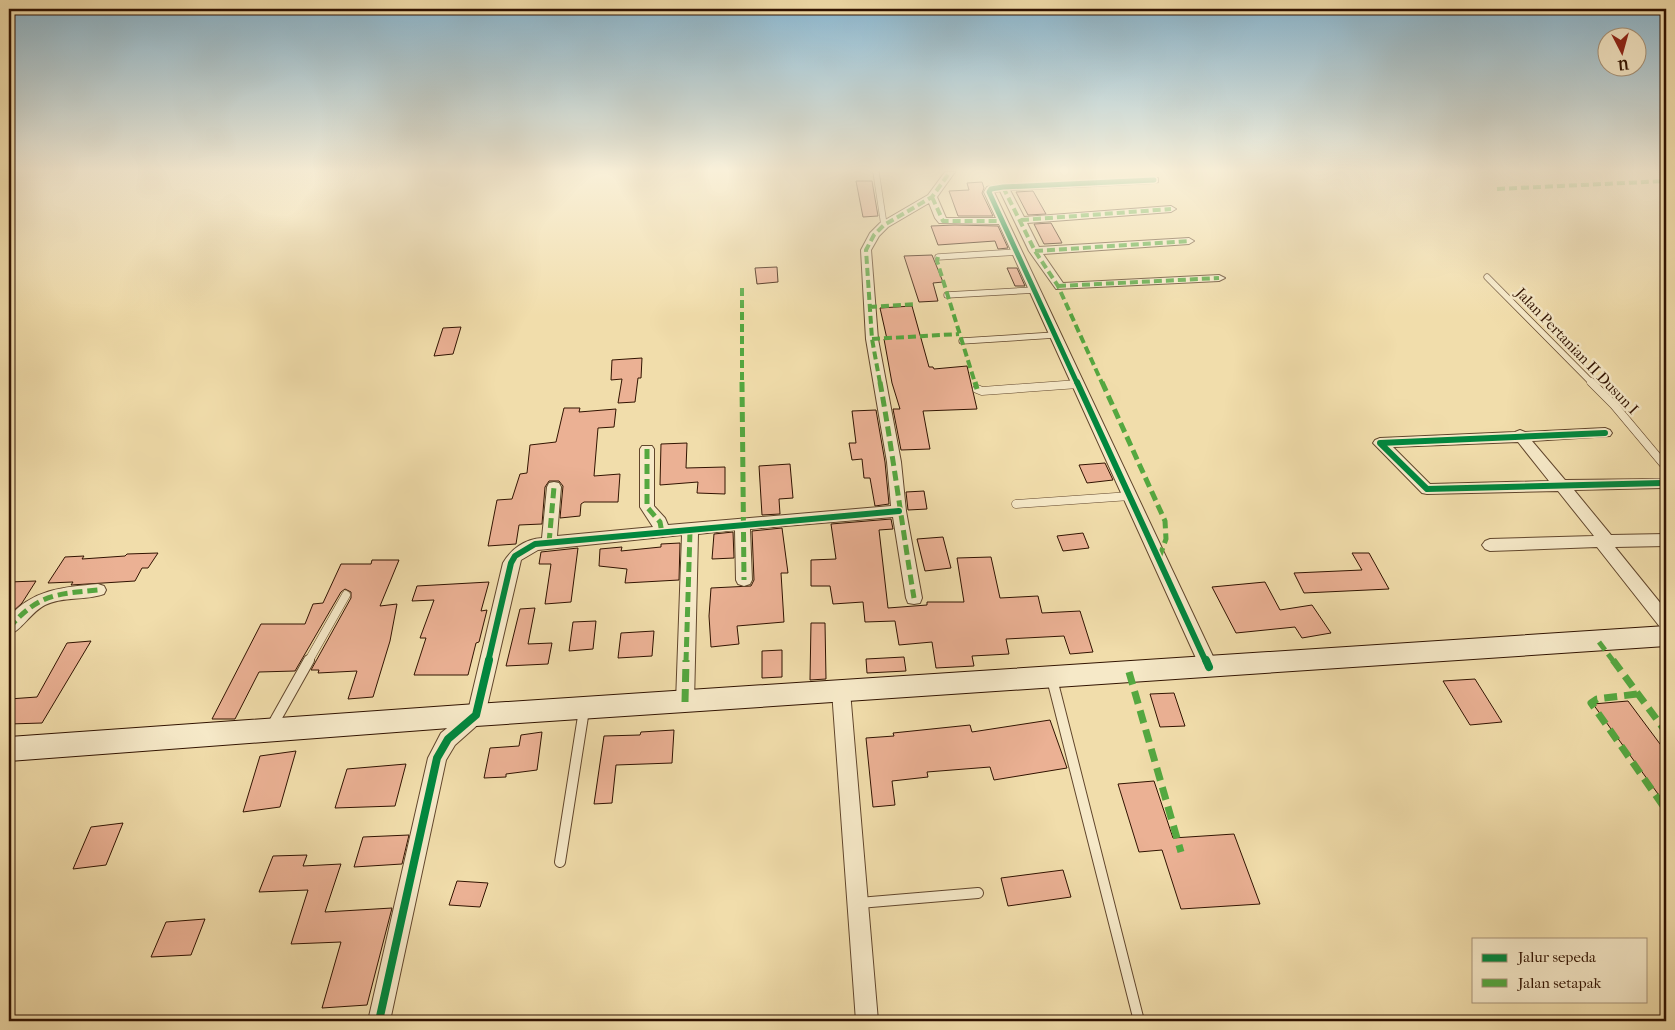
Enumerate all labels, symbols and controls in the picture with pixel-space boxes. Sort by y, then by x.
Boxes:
north arrow [1598,28,1648,78]
text: U [1617,55,1631,73]
street label: Jalan Pertanian II Dusun I [1511,283,1642,418]
legend [1472,938,1648,1002]
text: Jalur sepeda [1517,948,1597,966]
text: Jalan setapak [1517,974,1602,992]

